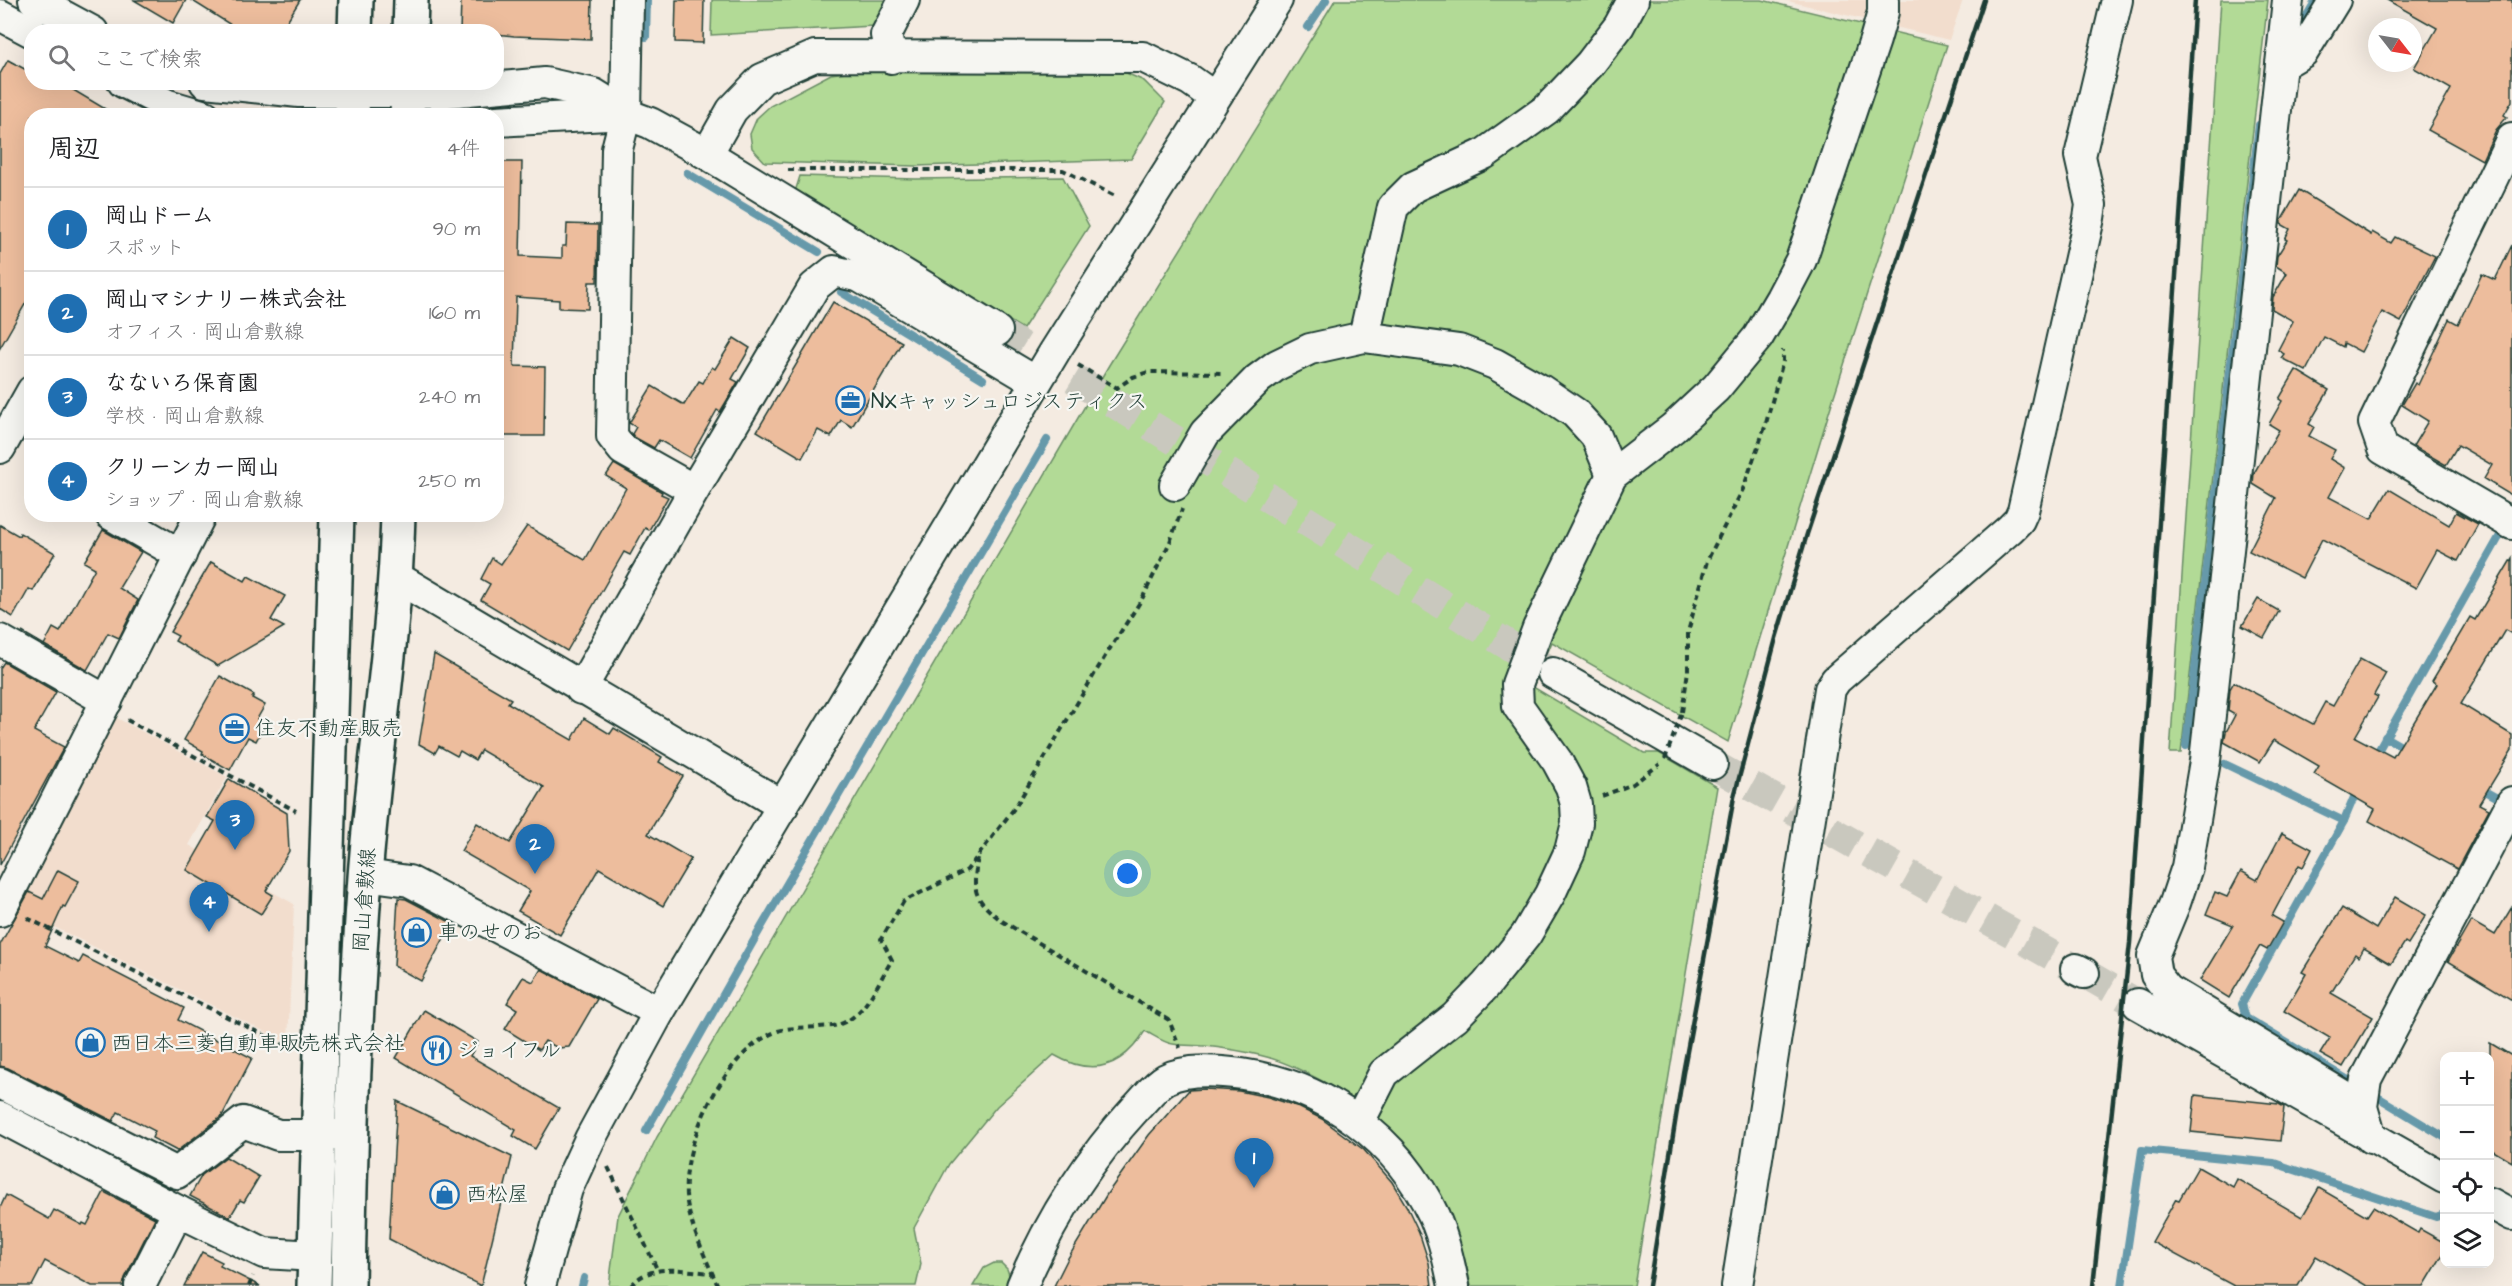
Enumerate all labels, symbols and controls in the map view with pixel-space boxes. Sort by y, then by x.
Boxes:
north arrow [2368,18,2422,72]
search box [24,24,504,90]
icon: search [45,41,78,74]
text: ここで検索 [93,44,203,75]
text: 周辺 [48,131,100,167]
text: 4件 [446,135,480,163]
text: 岡山ドーム [105,200,214,231]
text: 1 [66,215,69,243]
text: 90 m [432,215,480,243]
text: スポット [105,234,185,262]
text: 岡山マシナリー株式会社 [105,284,347,315]
text: 2 [62,299,73,327]
text: 160 m [429,299,480,327]
text: オフィス · 岡山倉敷線 [105,318,304,346]
text: なないろ保育園 [105,368,259,399]
text: 3 [62,383,73,411]
text: 240 m [419,383,480,411]
office icon: NXキャッシュロジスティクス [834,385,866,417]
place label: NXキャッシュロジスティクス [871,387,1148,416]
text: 学校 · 岡山倉敷線 [105,402,264,430]
text: クリーンカー岡山 [105,452,280,483]
text: 4 [61,467,74,495]
text: 250 m [418,467,480,495]
text: ショップ · 岡山倉敷線 [105,486,303,514]
office icon: 住友不動産販売 [218,712,250,744]
place label: 住友不動産販売 [255,714,402,743]
pin: 3 [216,800,254,850]
pin: 2 [516,824,554,874]
street label: 岡山倉敷線 [346,847,383,953]
your location [1113,859,1142,888]
pin: 4 [190,882,228,932]
shop icon: 車のせのお [401,916,433,948]
place label: 車のせのお [438,918,543,947]
shop icon: 西日本三菱自動車販売株式会社 [74,1027,106,1059]
place label: 西日本三菱自動車販売株式会社 [111,1029,405,1058]
restaurant icon: ジョイフル [420,1034,452,1066]
place label: ジョイフル [457,1036,561,1065]
map controls [2440,1052,2494,1268]
button: + [2440,1052,2494,1106]
button: − [2440,1106,2494,1160]
pin: 1 [1234,1138,1274,1188]
button: locate [2440,1160,2494,1214]
shop icon: 西松屋 [429,1178,461,1210]
place label: 西松屋 [466,1180,529,1209]
button: layers [2440,1214,2494,1268]

